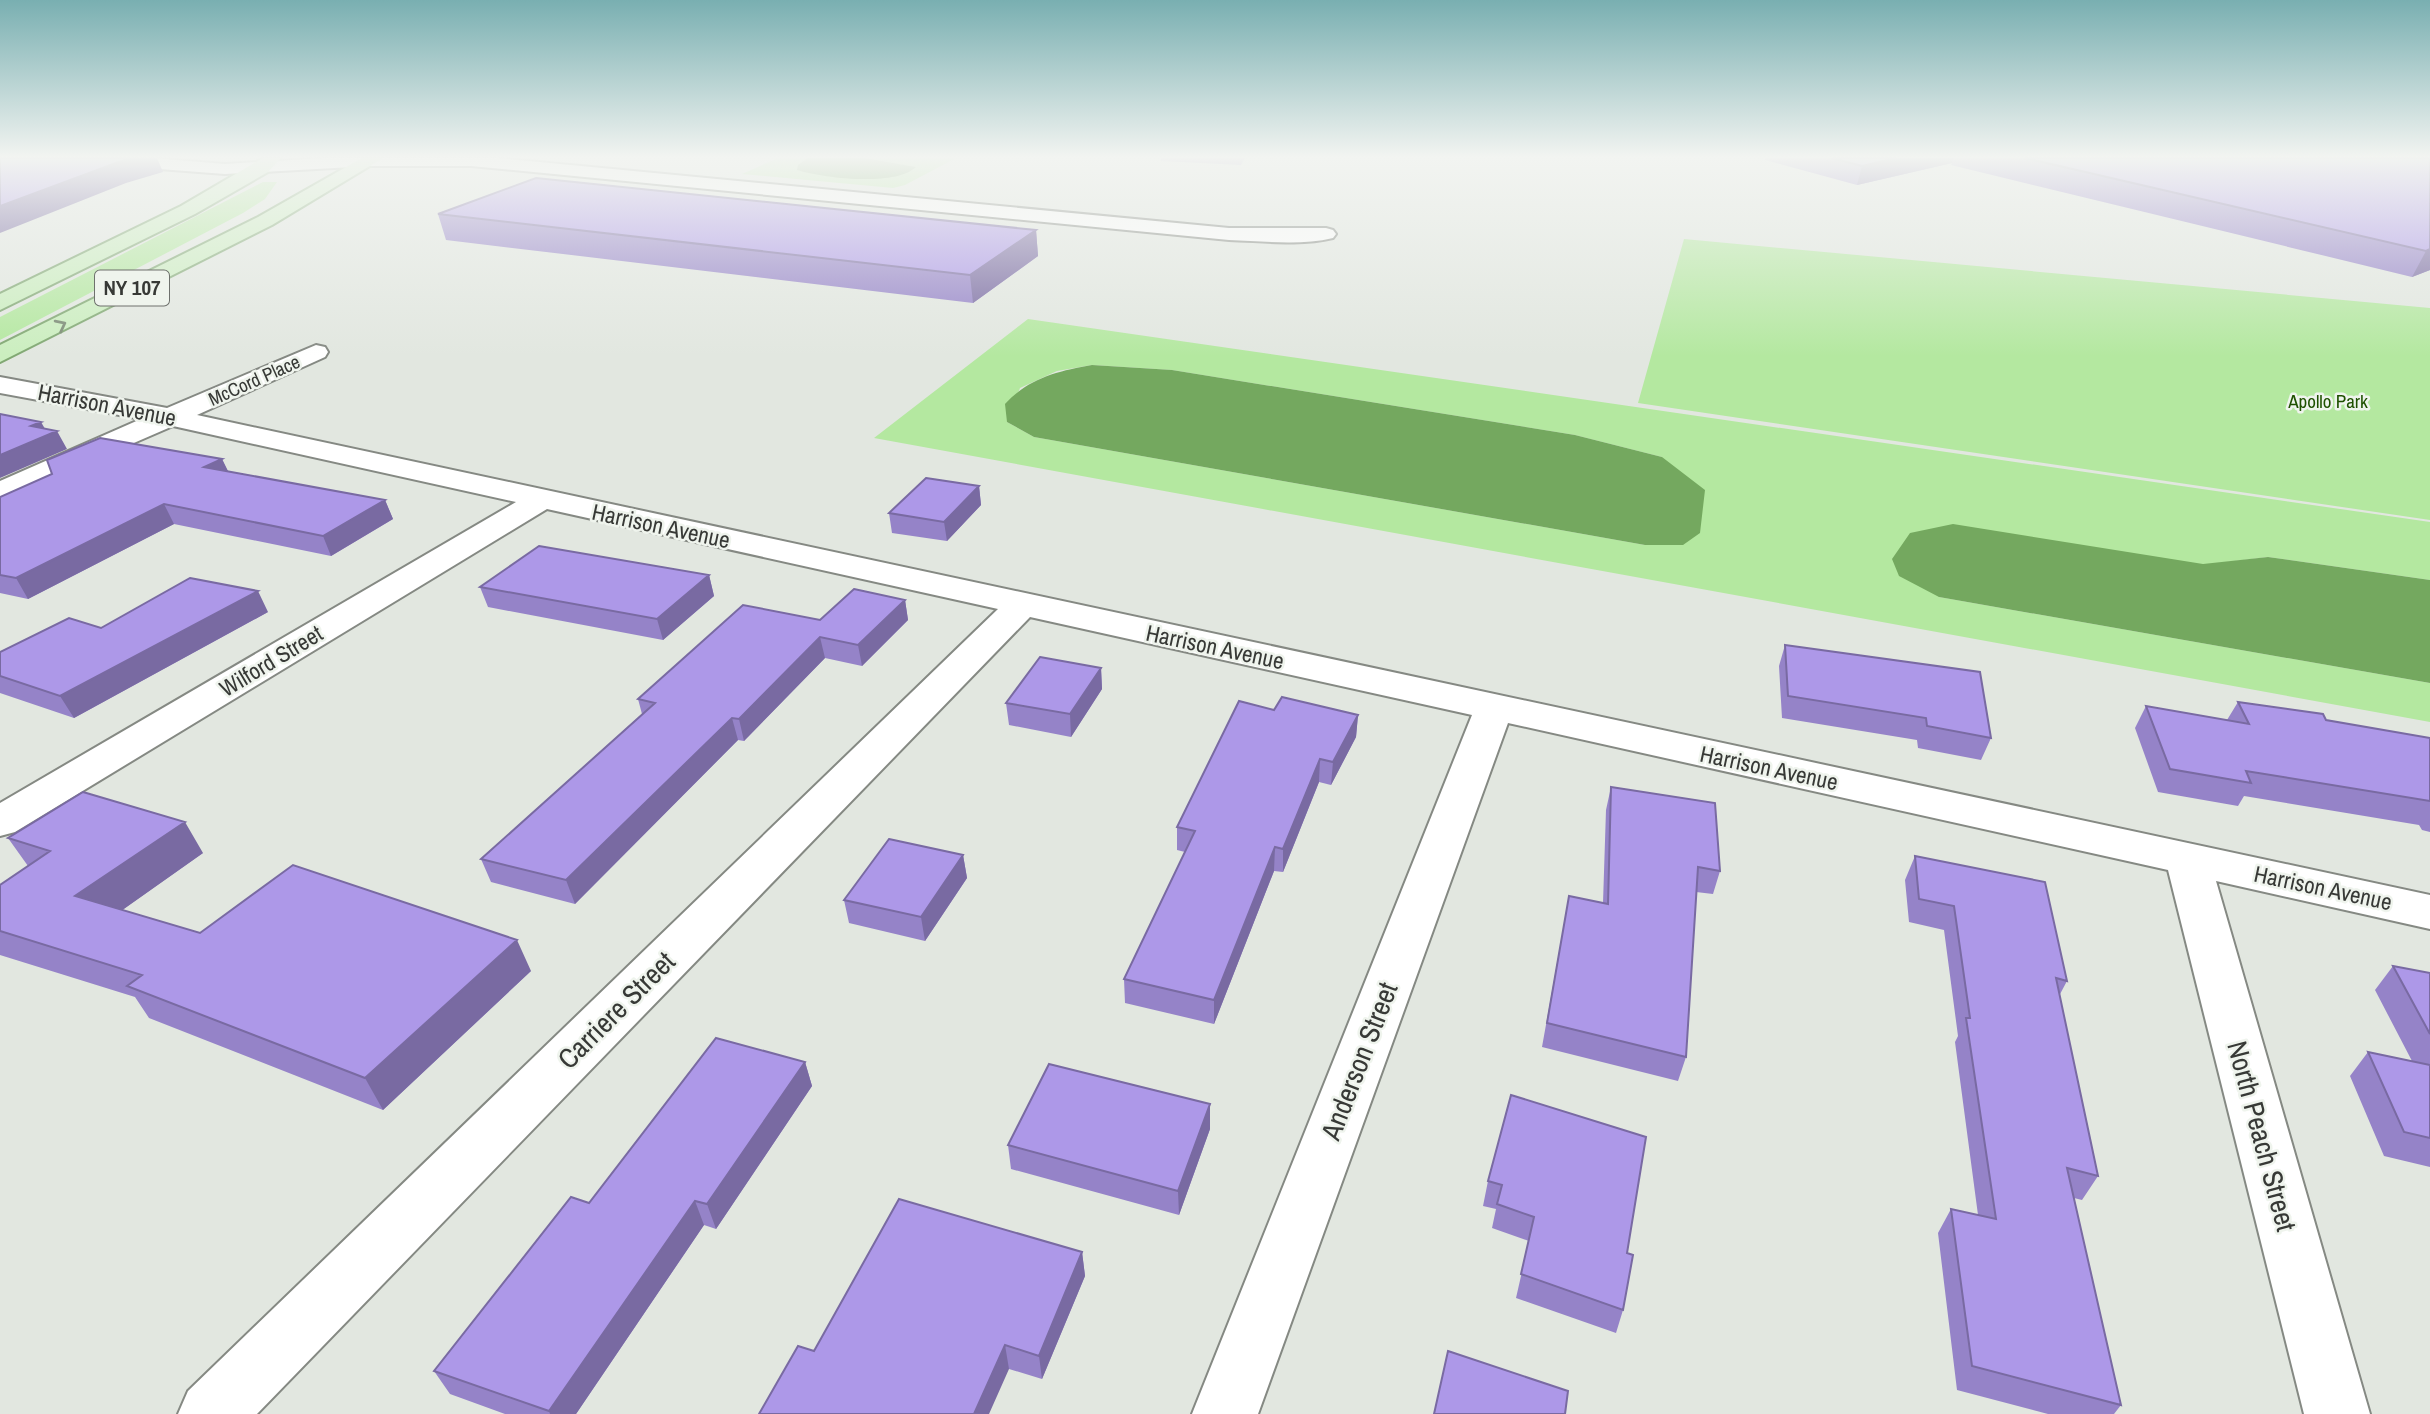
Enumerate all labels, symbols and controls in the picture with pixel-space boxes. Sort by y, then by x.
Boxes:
road number: NY 107 [95,270,169,306]
one-way arrow [54,319,66,333]
street label: McCord Place [204,348,304,412]
street label: Harrison Avenue [35,376,179,433]
park label: Apollo Park [2287,388,2368,414]
street label: Harrison Avenue [589,496,733,555]
street label: Harrison Avenue [1143,617,1287,676]
street label: Wilford Street [213,618,328,704]
street label: Harrison Avenue [1697,738,1841,797]
street label: Harrison Avenue [2251,858,2395,917]
street label: Carriere Street [549,943,683,1077]
street label: Anderson Street [1311,977,1406,1146]
street label: North Peach Street [2218,1037,2306,1235]

